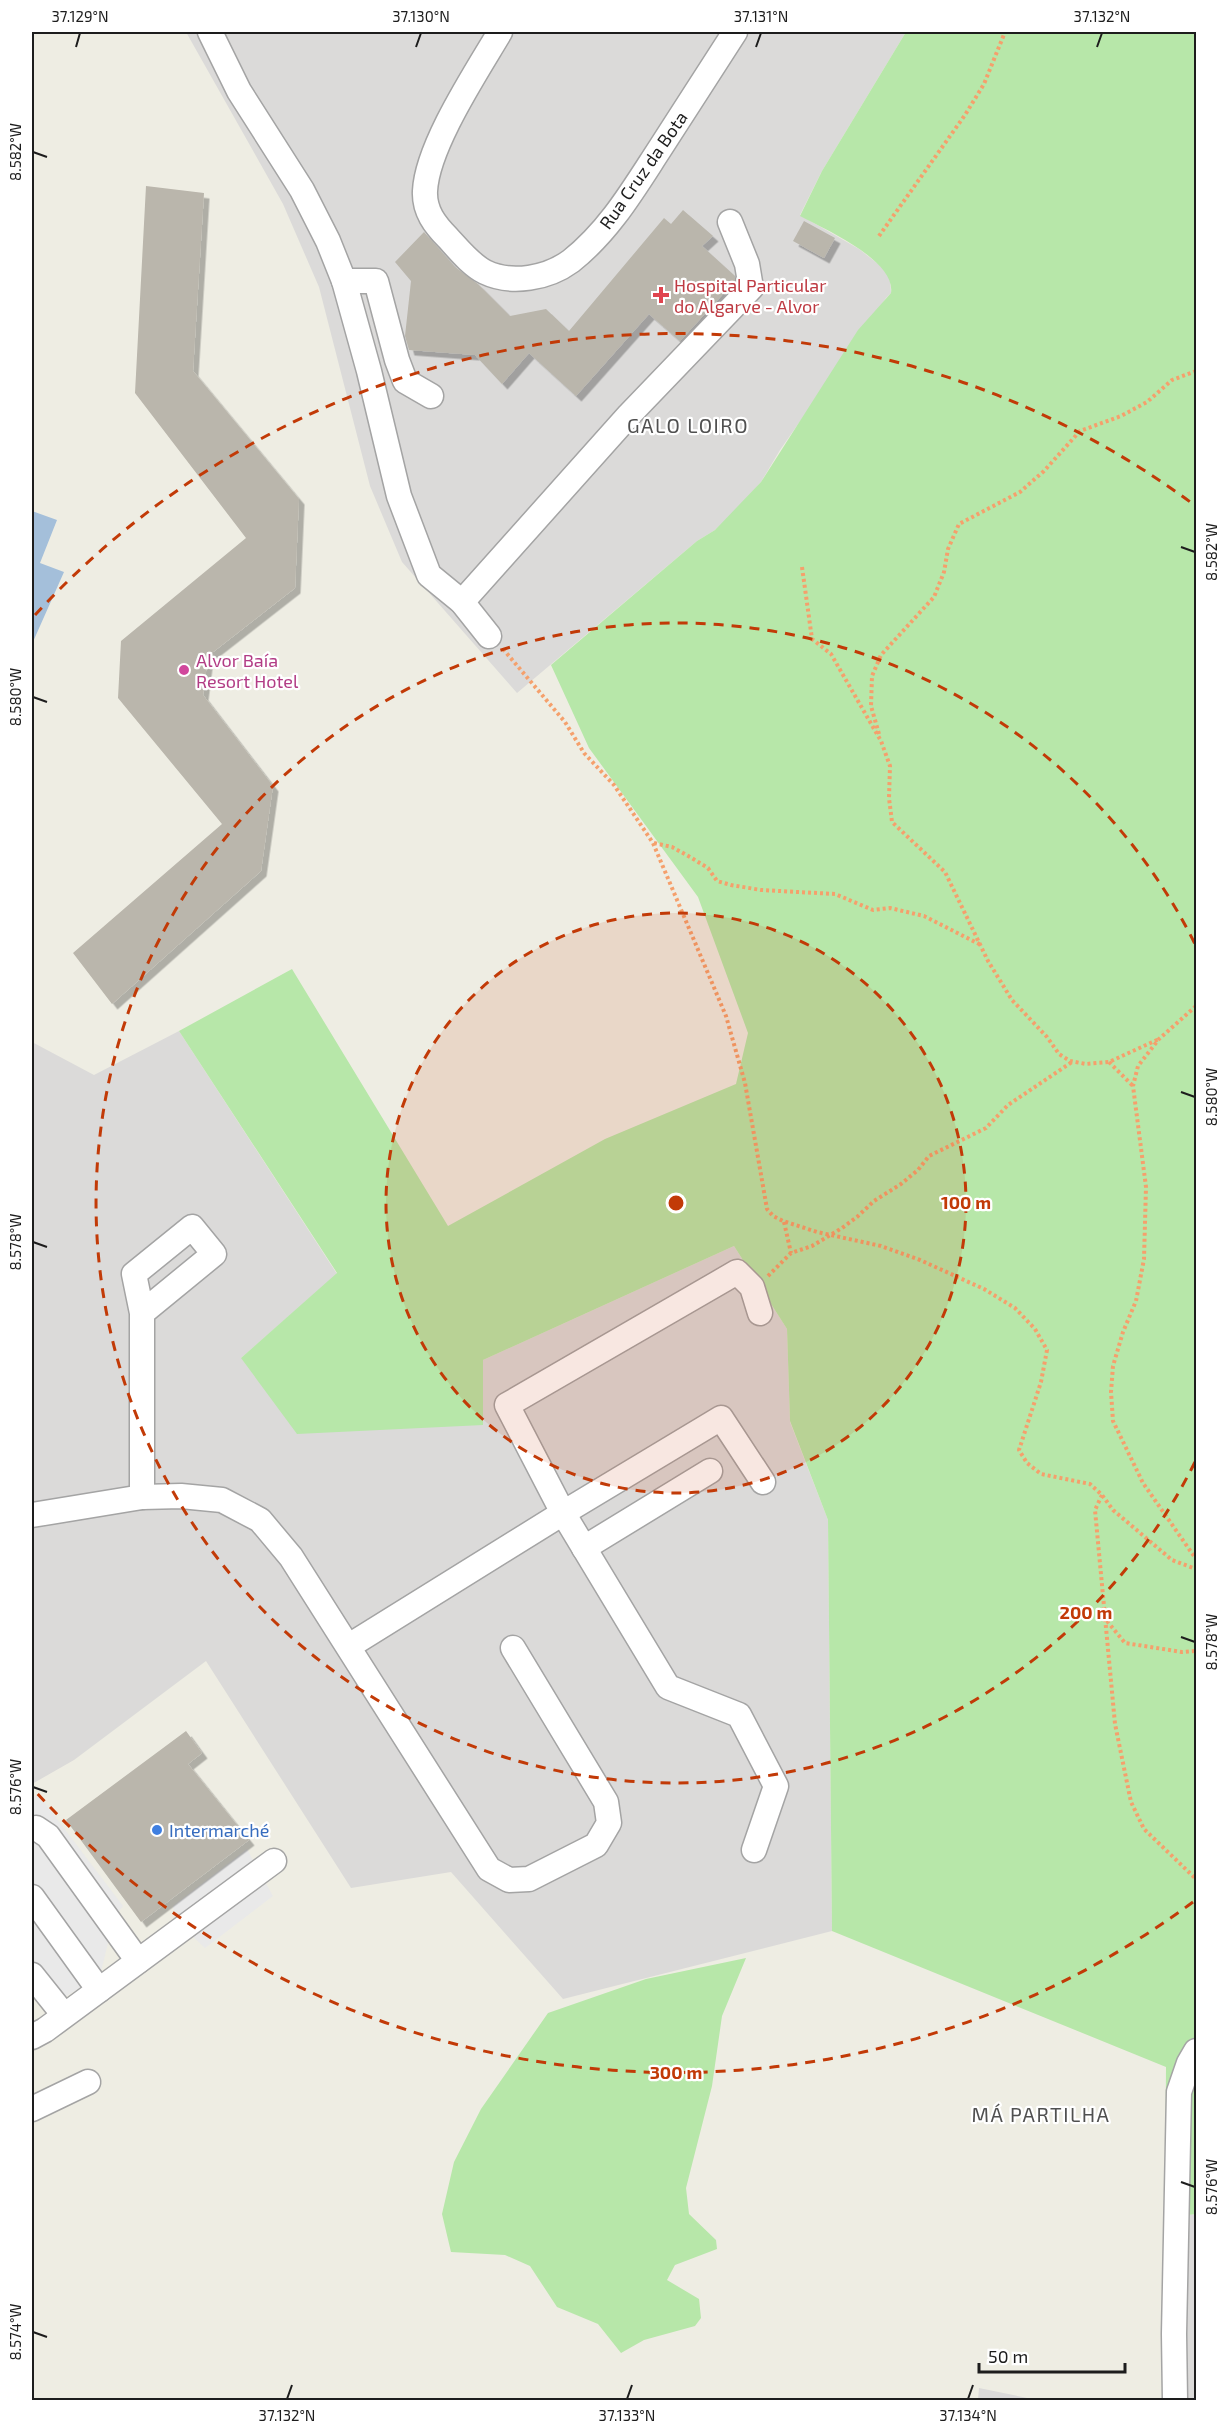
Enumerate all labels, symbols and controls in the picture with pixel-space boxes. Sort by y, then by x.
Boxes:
text: 37.129°N [51,7,109,25]
text: 37.130°N [392,7,450,25]
text: 37.131°N [734,7,788,25]
text: 37.132°N [1074,7,1130,25]
street label: Rua Cruz da Bota [594,107,692,233]
text: 8.582°W [6,123,24,181]
place label: Hospital Particular do Algarve - Alvor [674,274,826,317]
marker: Hospital Particular do Algarve - Alvor [652,286,670,304]
district label: GALO LOIRO [627,413,749,437]
text: 8.582°W [1202,523,1220,581]
place label: Alvor Baía Resort Hotel [196,649,299,692]
marker: Alvor Baía Resort Hotel [177,663,191,677]
text: 8.580°W [6,668,24,726]
text: 8.580°W [1202,1068,1220,1126]
text: 100 m [941,1191,991,1213]
centre of rings [666,1193,686,1213]
text: 8.578°W [6,1213,24,1271]
text: 200 m [1060,1601,1112,1623]
text: 8.578°W [1202,1613,1220,1671]
text: 8.576°W [6,1759,24,1815]
place label: Intermarché [169,1819,269,1841]
marker: Intermarché [150,1823,164,1837]
text: 300 m [650,2061,702,2083]
district label: MÁ PARTILHA [971,2102,1111,2126]
text: 8.576°W [1202,2159,1220,2215]
text: 8.574°W [6,2303,24,2361]
scale bar [979,2336,1124,2374]
text: 50 m [988,2345,1028,2367]
text: 37.132°N [259,2406,315,2424]
text: 37.133°N [599,2406,655,2424]
text: 37.134°N [939,2406,997,2424]

